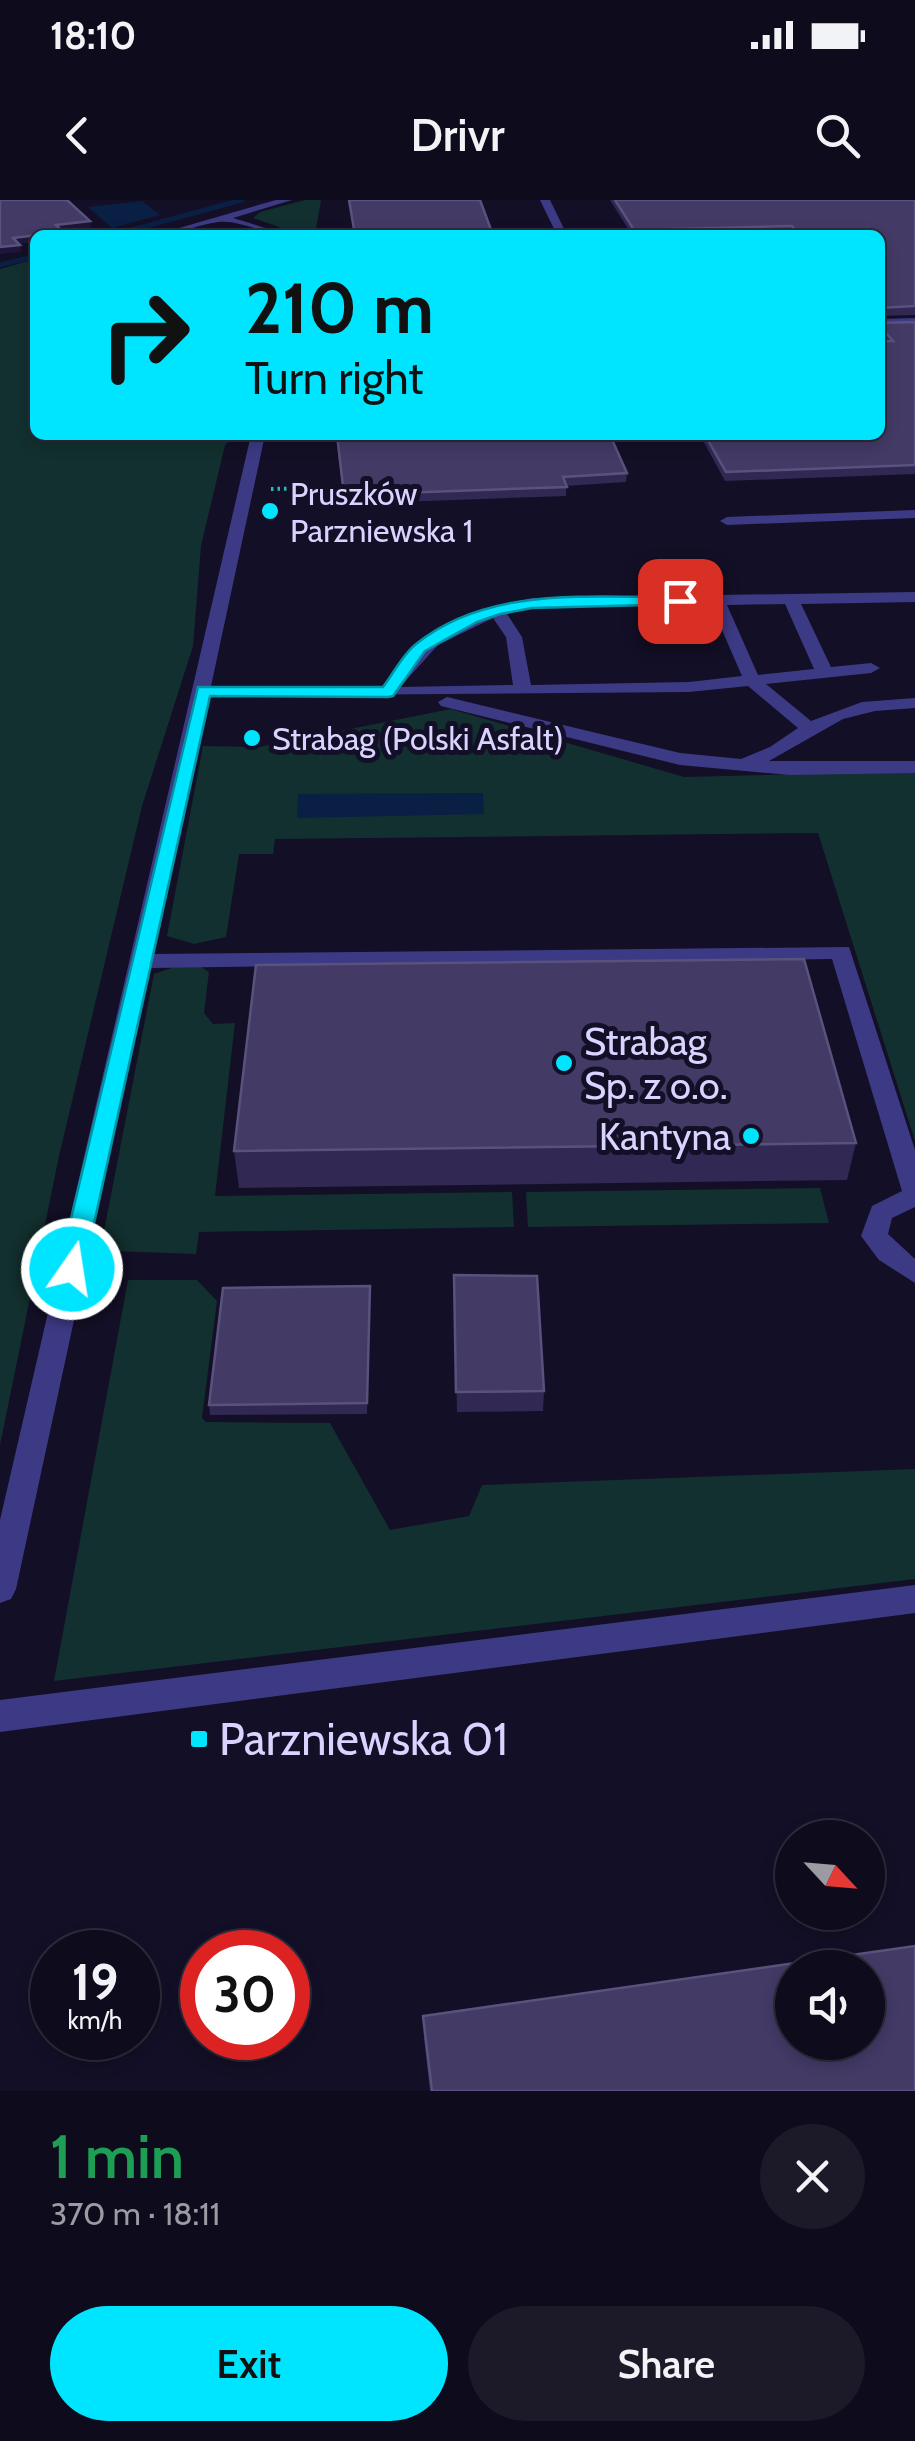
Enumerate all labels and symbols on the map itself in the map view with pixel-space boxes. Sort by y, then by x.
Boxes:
place label: Pruszków Parzniewska 1 [290,474,473,550]
marker: Pruszków Parzniewska 1 [259,500,281,522]
pin [638,559,723,644]
place label: Strabag (Polski Asfalt) [272,719,564,758]
marker: Strabag (Polski Asfalt) [241,727,263,749]
place label: Strabag Sp. z o.o. [584,1018,728,1109]
marker: Strabag Sp. z o.o. [553,1052,575,1074]
place label: Kantyna [599,1113,731,1160]
marker: Kantyna [740,1125,762,1147]
position arrow [20,1217,124,1321]
place label: Parzniewska 01 [219,1712,508,1766]
marker: Parzniewska 01 [188,1728,210,1750]
north arrow [775,1820,885,1930]
speed limit sign: 30 [180,1930,310,2060]

